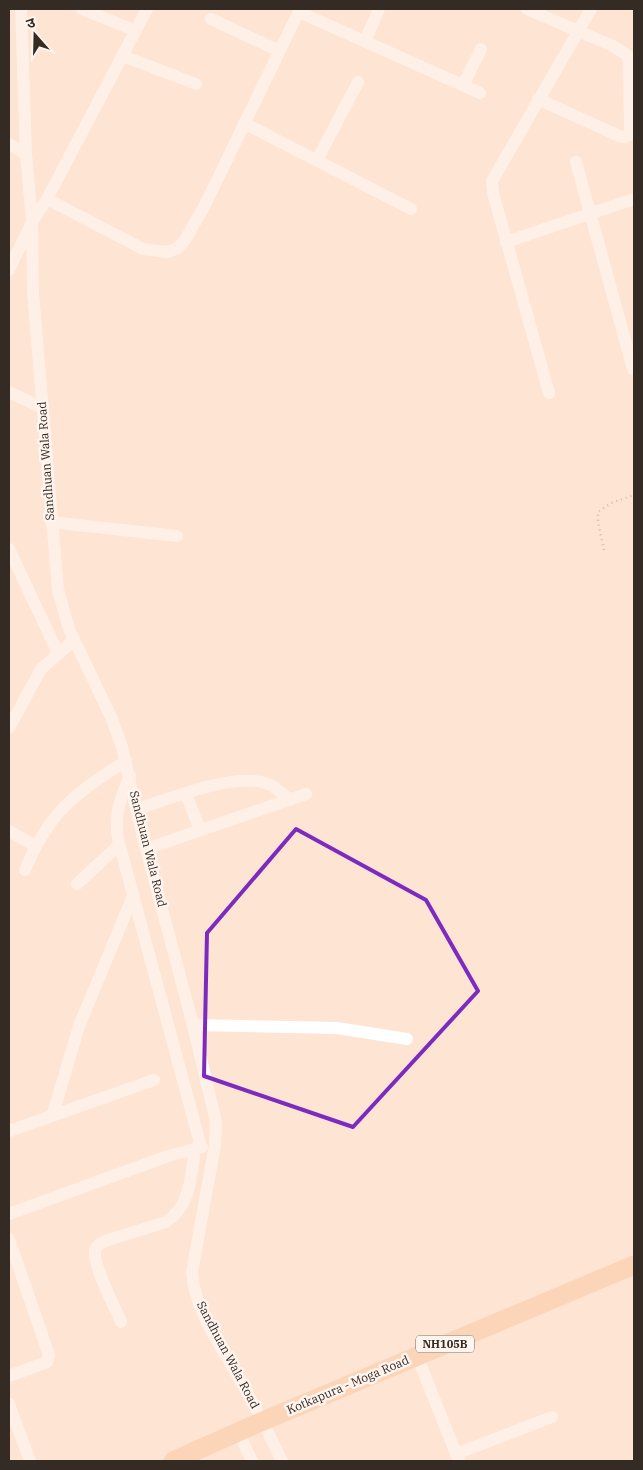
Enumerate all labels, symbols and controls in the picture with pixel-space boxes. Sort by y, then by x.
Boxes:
north arrow [10,10,60,60]
text: उ [24,13,38,33]
street label: Sandhuan Wala Road [34,401,57,521]
street label: Sandhuan Wala Road [127,789,170,909]
street label: Sandhuan Wala Road [194,1298,263,1411]
road number: NH105B [416,1336,474,1352]
street label: Kotkapura - Moga Road [284,1352,411,1417]

